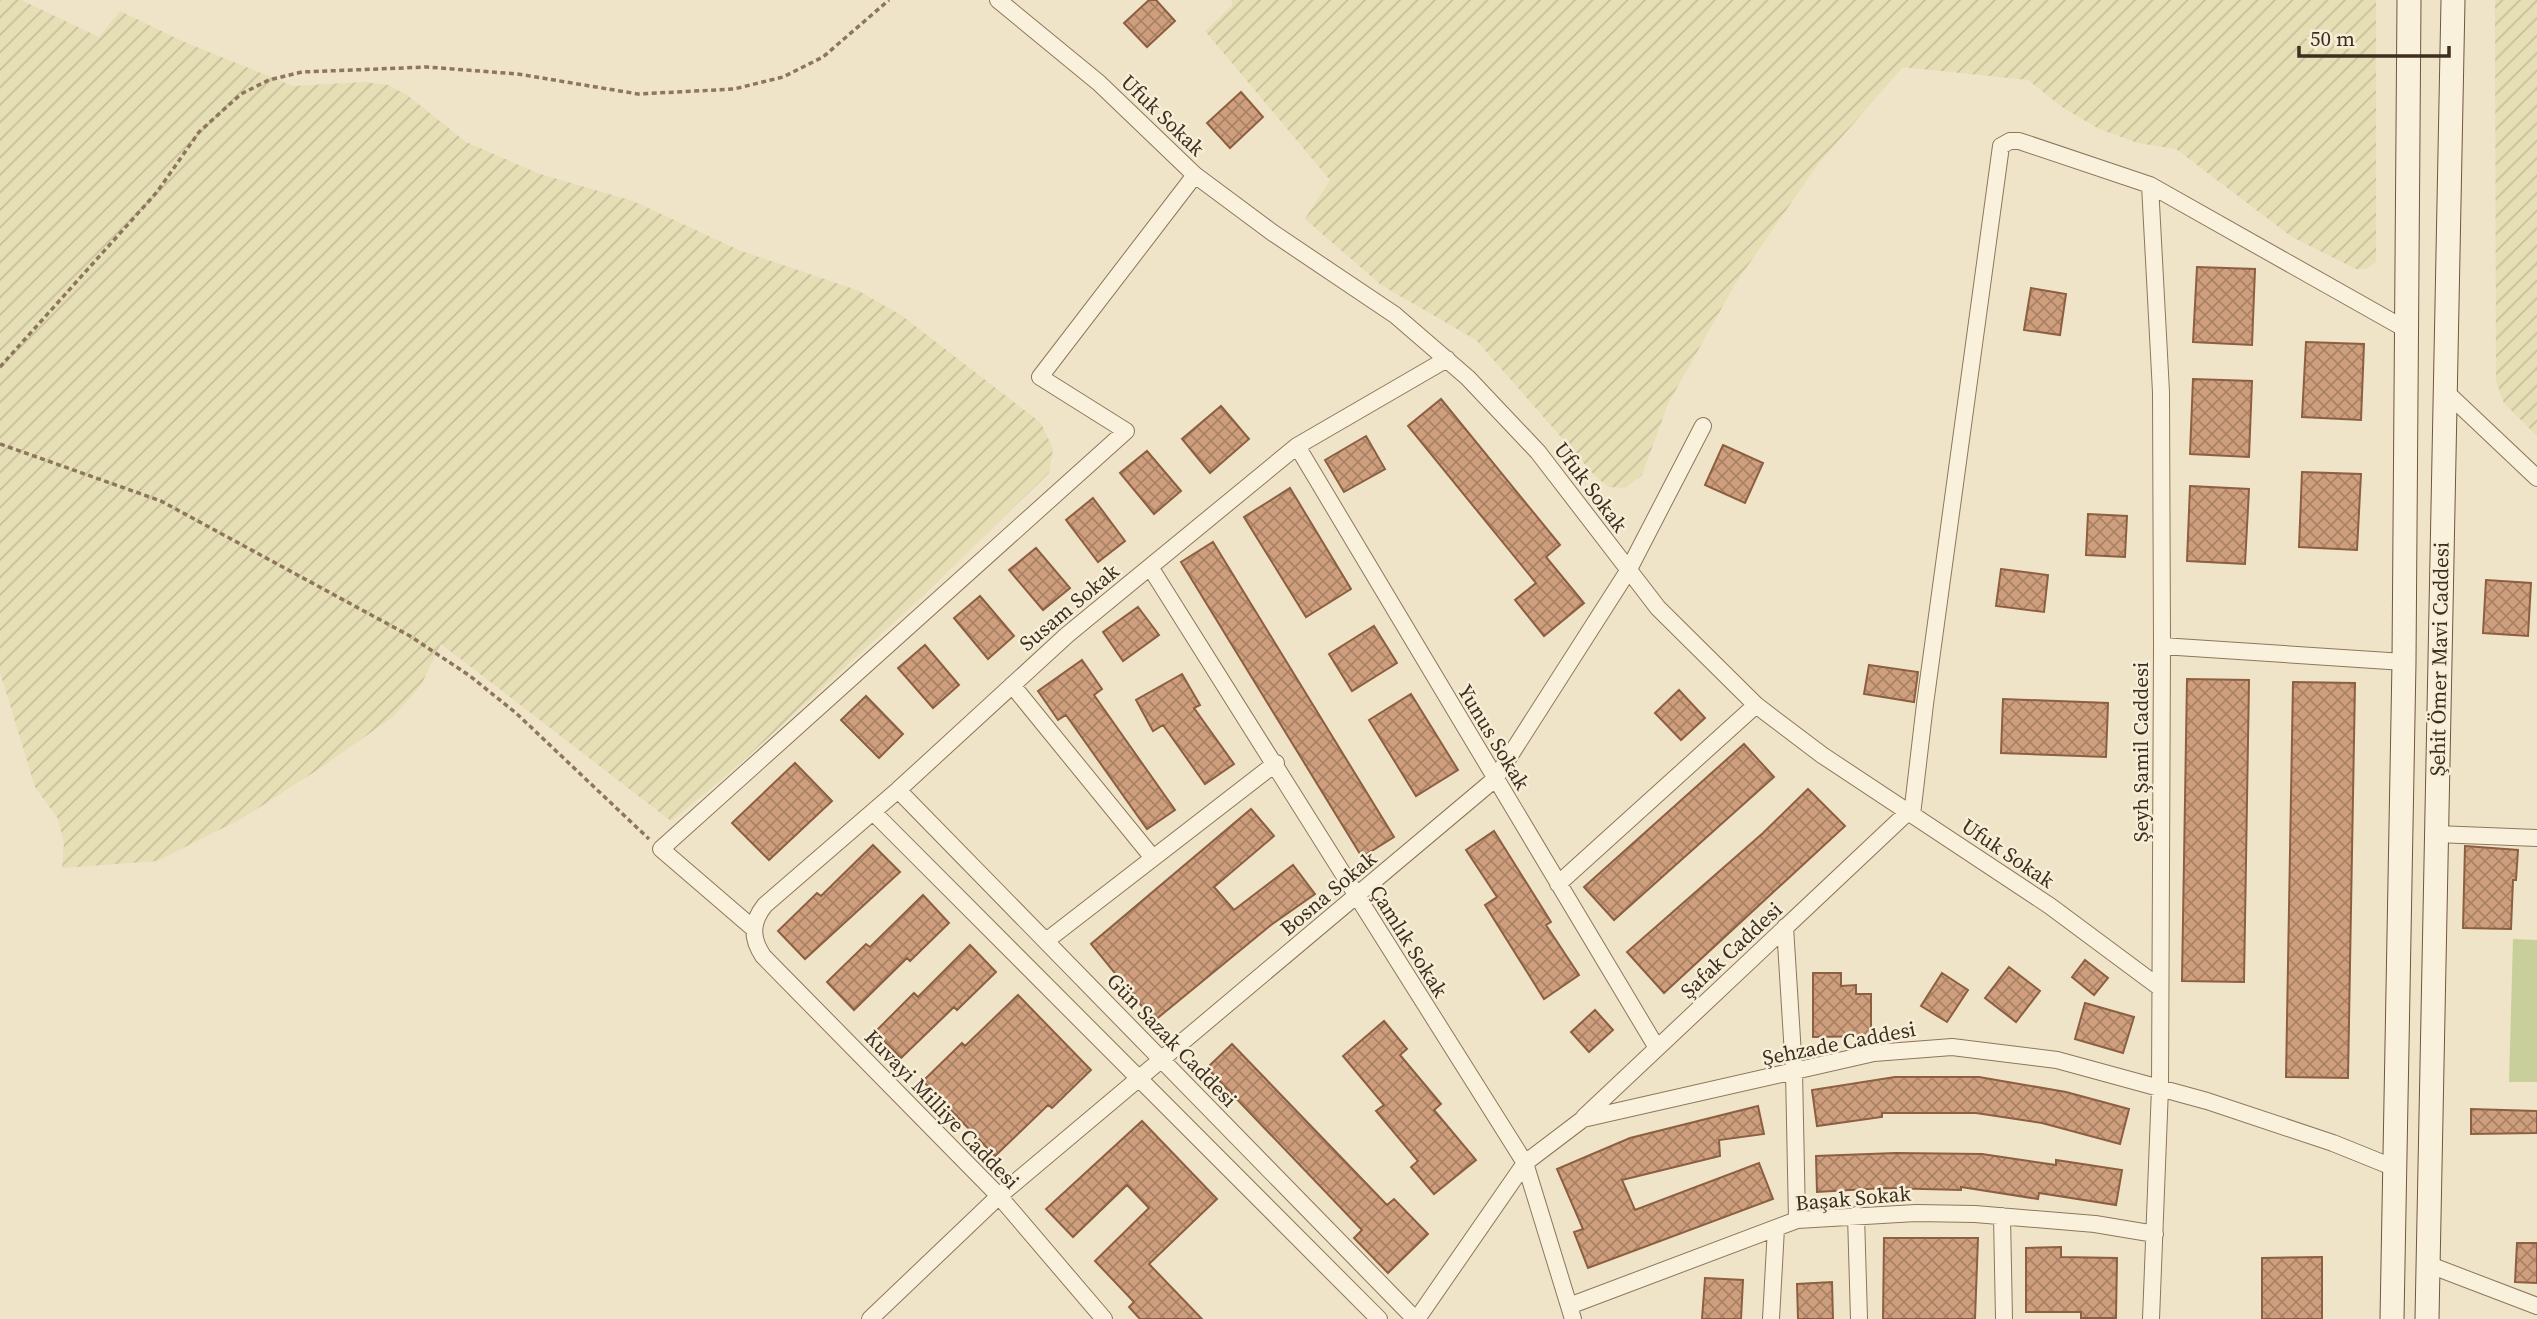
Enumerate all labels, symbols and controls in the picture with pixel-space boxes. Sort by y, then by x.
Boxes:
scale bar [2299,14,2450,58]
text: 50 m [2310,24,2355,53]
street label: Ufuk Sokak [1115,68,1212,163]
street label: Ufuk Sokak [1547,436,1635,539]
street label: Şehit Ömer Mavi Caddesi [2422,542,2456,776]
street label: Susam Sokak [1013,556,1125,657]
street label: Şeyh Şamil Caddesi [2126,662,2155,842]
street label: Yunus Sokak [1451,679,1537,796]
street label: Ufuk Sokak [1956,811,2061,895]
street label: Bosna Sokak [1274,844,1383,942]
street label: Çamlık Sokak [1363,879,1455,1003]
street label: Şafak Caddesi [1674,895,1788,1005]
street label: Gün Sazak Caddesi [1100,967,1244,1113]
street label: Şehzade Caddesi [1760,1014,1918,1072]
street label: Kuvayi Milliye Caddesi [858,1023,1026,1195]
street label: Başak Sokak [1794,1178,1912,1217]

